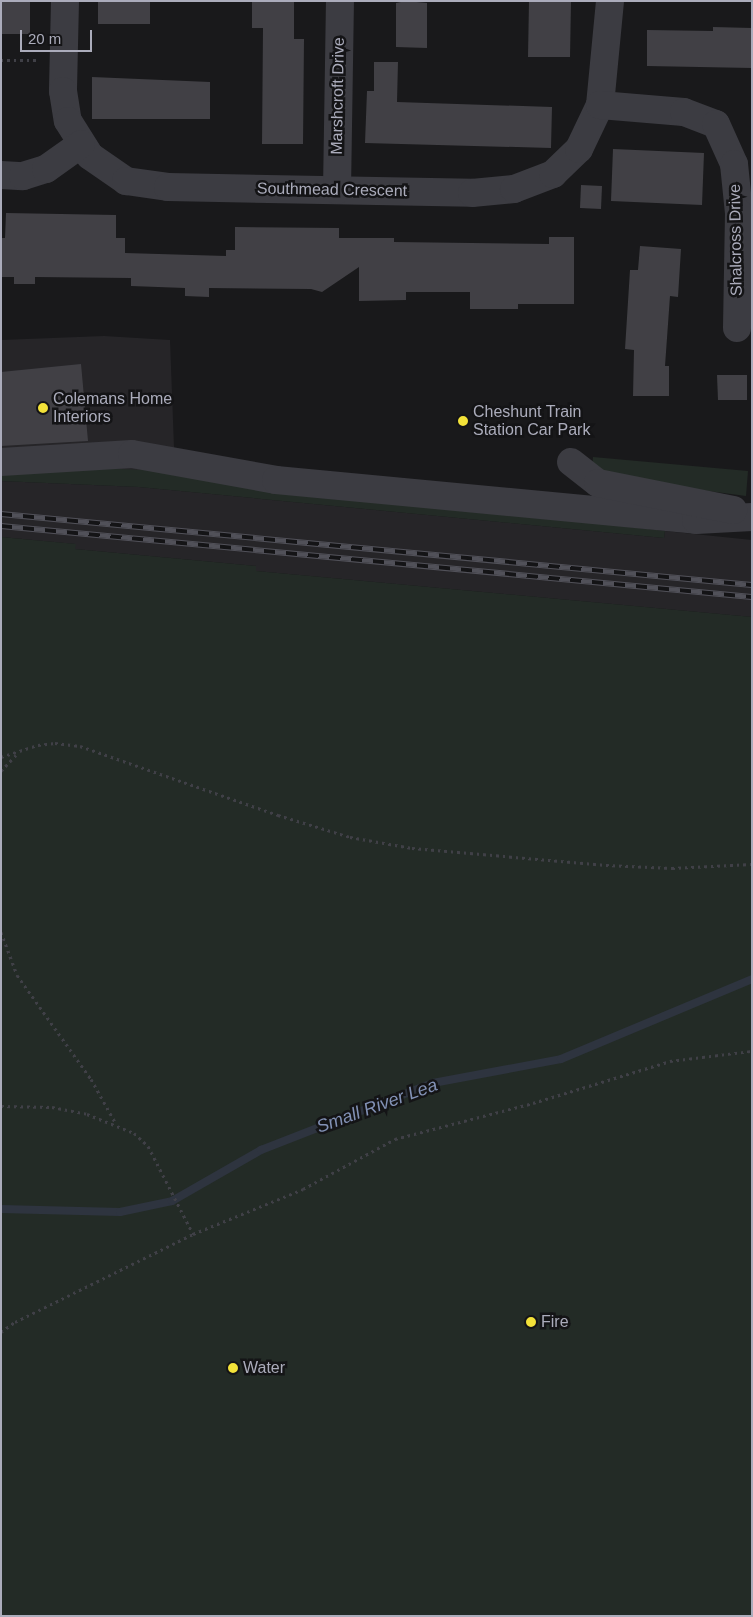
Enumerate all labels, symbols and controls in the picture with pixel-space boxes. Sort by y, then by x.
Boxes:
scale bar [22,20,95,52]
text: 20 m [28,30,61,47]
street label: Marshcroft Drive [327,37,349,155]
street label: Southmead Crescent [257,179,407,201]
street label: Shalcross Drive [725,184,747,296]
place label: Colemans Home Interiors [53,389,172,427]
marker: Colemans Home Interiors [37,402,49,414]
place label: Cheshunt Train Station Car Park [473,402,590,440]
marker: Cheshunt Train Station Car Park [457,415,469,427]
water label: Small River Lea [314,1074,440,1138]
place label: Fire [541,1312,569,1332]
marker: Fire [525,1316,537,1328]
place label: Water [243,1358,285,1378]
marker: Water [227,1362,239,1374]

